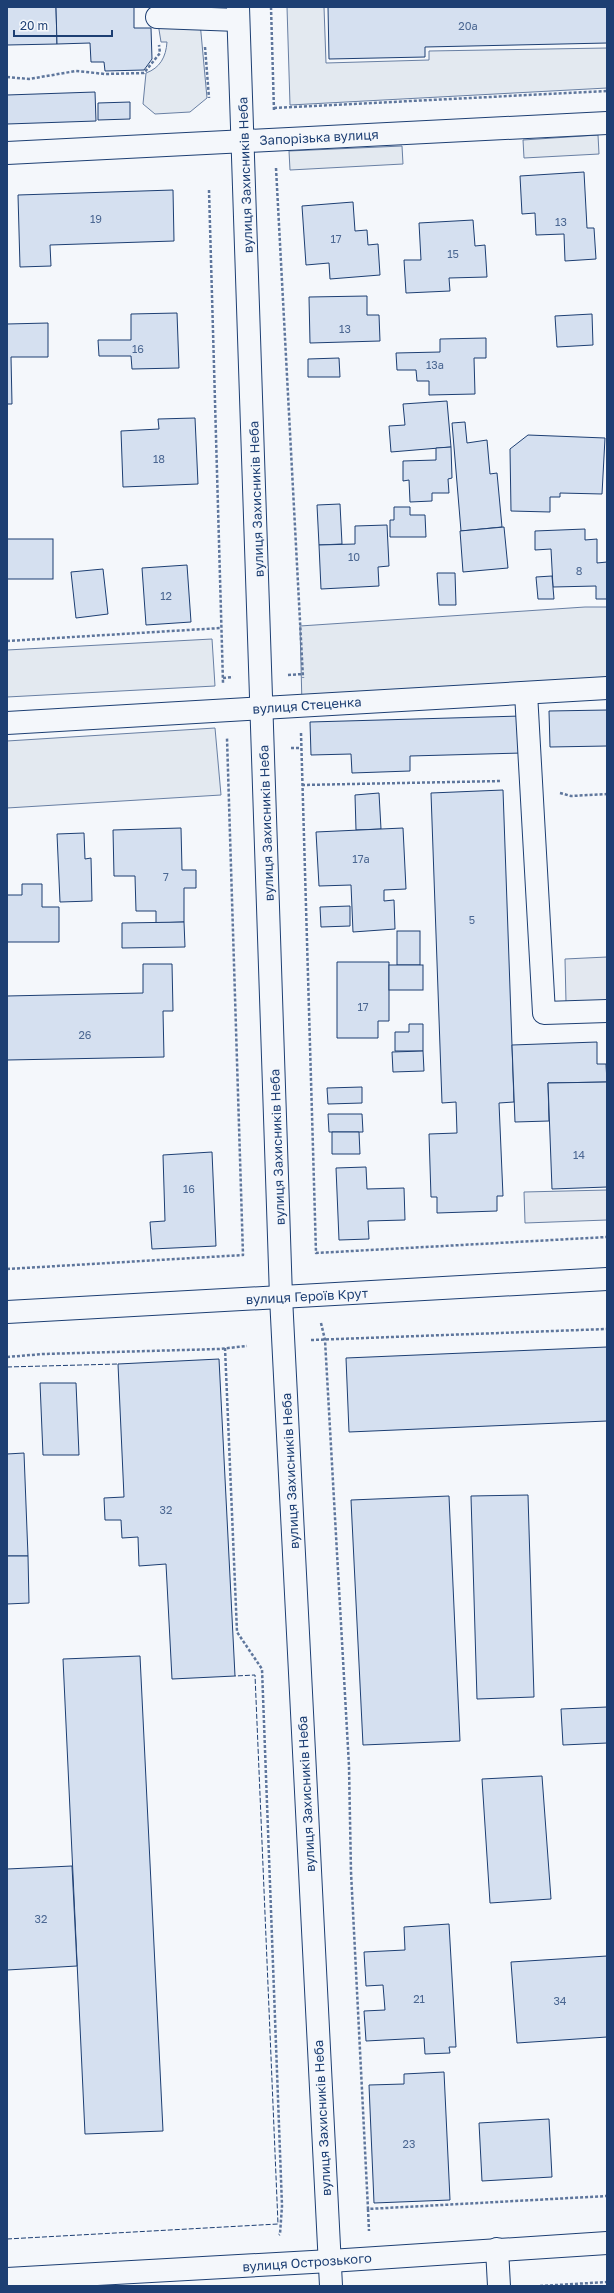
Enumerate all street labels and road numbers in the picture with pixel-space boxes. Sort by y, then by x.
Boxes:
street label: вулиця Захисників Неба [234,97,256,253]
street label: Запорізька вулиця [259,126,379,148]
street label: вулиця Захисників Неба [245,421,267,577]
street label: вулиця Стеценка [252,693,362,717]
street label: вулиця Захисників Неба [255,745,277,901]
street label: вулиця Захисників Неба [266,1069,288,1225]
street label: вулиця Героїв Крут [245,1285,369,1307]
street label: вулиця Захисників Неба [278,1393,302,1549]
street label: вулиця Захисників Неба [294,1716,318,1872]
street label: вулиця Захисників Неба [310,2040,334,2196]
street label: вулиця Острозького [242,2249,372,2275]

